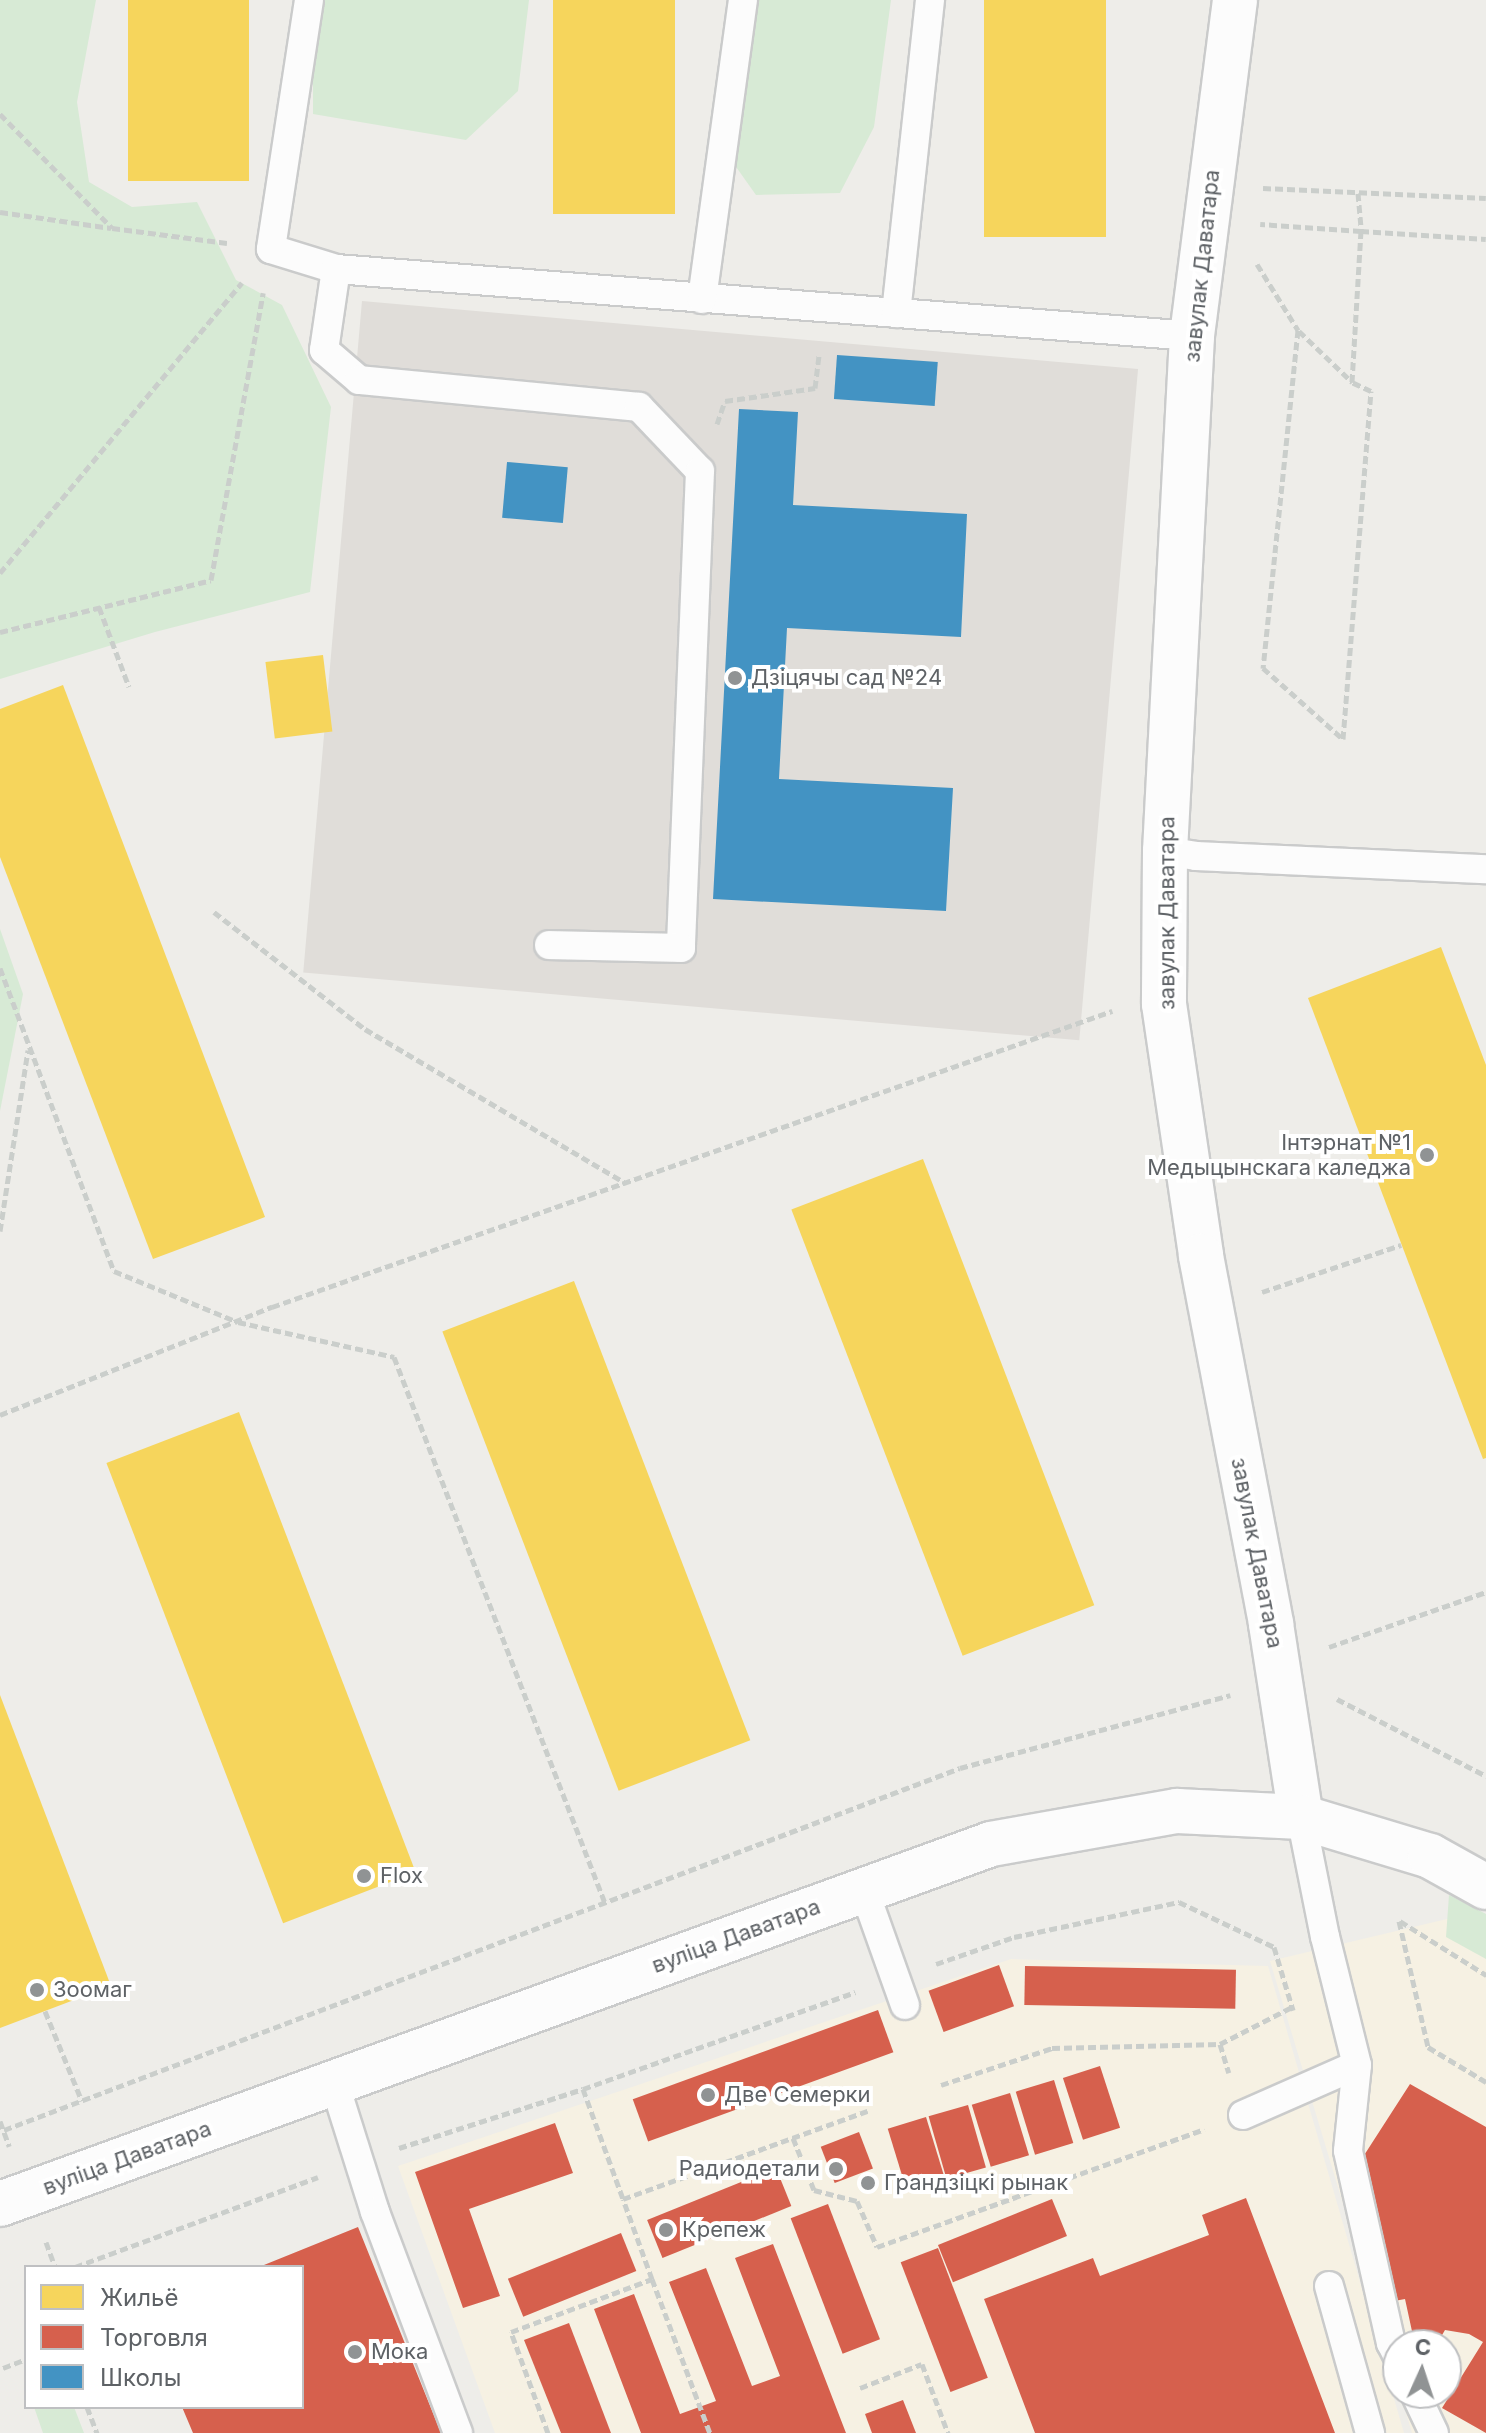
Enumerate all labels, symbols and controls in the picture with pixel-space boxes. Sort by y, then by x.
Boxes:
street label: завулак Даватара [1179,168,1225,364]
place label: Дзіцячы сад №24 [751,665,942,691]
marker: Дзіцячы сад №24 [726,669,744,687]
street label: завулак Даватара [1154,816,1180,1010]
place label: Інтэрнат №1 Медыцынскага каледжа [1147,1129,1411,1180]
marker: Інтэрнат №1 Медыцынскага каледжа [1418,1146,1436,1164]
street label: завулак Даватара [1226,1455,1288,1651]
place label: Flox [380,1863,423,1889]
marker: Flox [355,1867,373,1885]
street label: вуліца Даватара [648,1893,824,1979]
place label: Зоомаг [53,1977,132,2003]
marker: Зоомаг [28,1981,46,1999]
place label: Две Семерки [724,2082,871,2108]
marker: Две Семерки [699,2086,717,2104]
street label: вуліца Даватара [39,2115,215,2201]
place label: Радиодетали [679,2156,820,2182]
marker: Радиодетали [827,2160,845,2178]
place label: Грандзіцкі рынак [884,2170,1068,2196]
marker: Грандзіцкі рынак [859,2174,877,2192]
place label: Крепеж [682,2217,766,2243]
marker: Крепеж [657,2221,675,2239]
legend [24,2265,304,2409]
text: Жильё [100,2283,178,2312]
text: Торговля [100,2323,208,2352]
north arrow [1382,2329,1462,2409]
text: С [1414,2334,1432,2360]
place label: Мока [371,2339,428,2365]
marker: Мока [346,2343,364,2361]
text: Школы [100,2363,181,2392]

